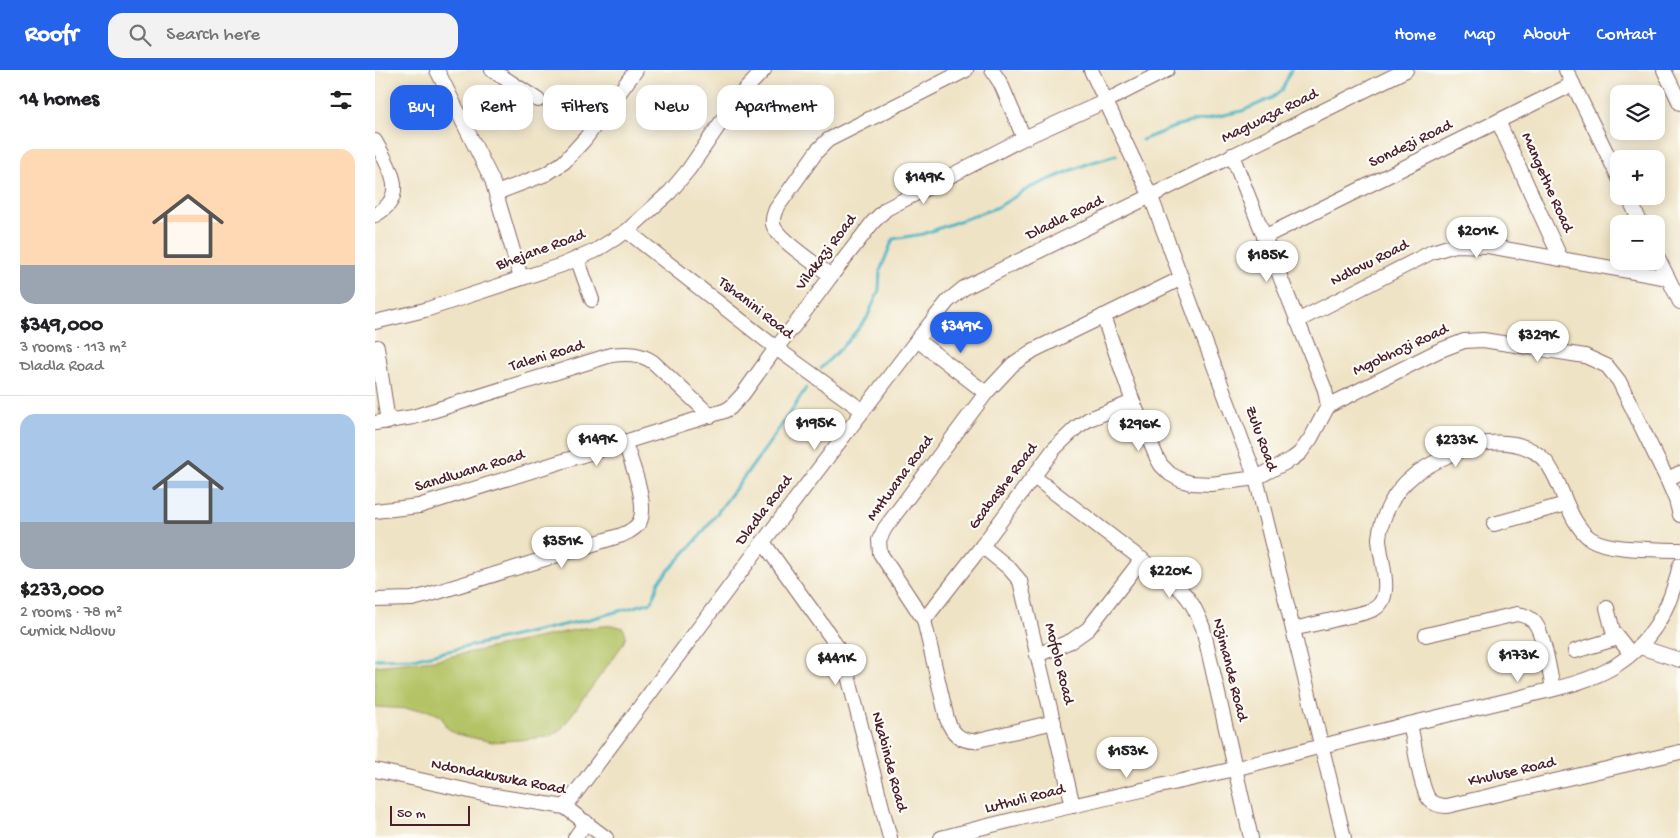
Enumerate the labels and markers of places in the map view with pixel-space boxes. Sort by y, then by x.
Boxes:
pin: $149K [889,162,959,205]
pin: $201K [1442,216,1512,259]
pin: $185K [1232,240,1302,283]
pin: $349K [926,312,996,354]
pin: $329K [1503,320,1573,363]
pin: $195K [780,408,850,451]
pin: $296K [1104,410,1174,452]
pin: $149K [562,424,632,467]
pin: $233K [1421,426,1491,468]
pin: $351K [527,526,597,569]
pin: $220K [1135,556,1205,599]
pin: $173K [1483,640,1553,683]
pin: $441K [801,644,871,686]
pin: $153K [1092,736,1162,779]

